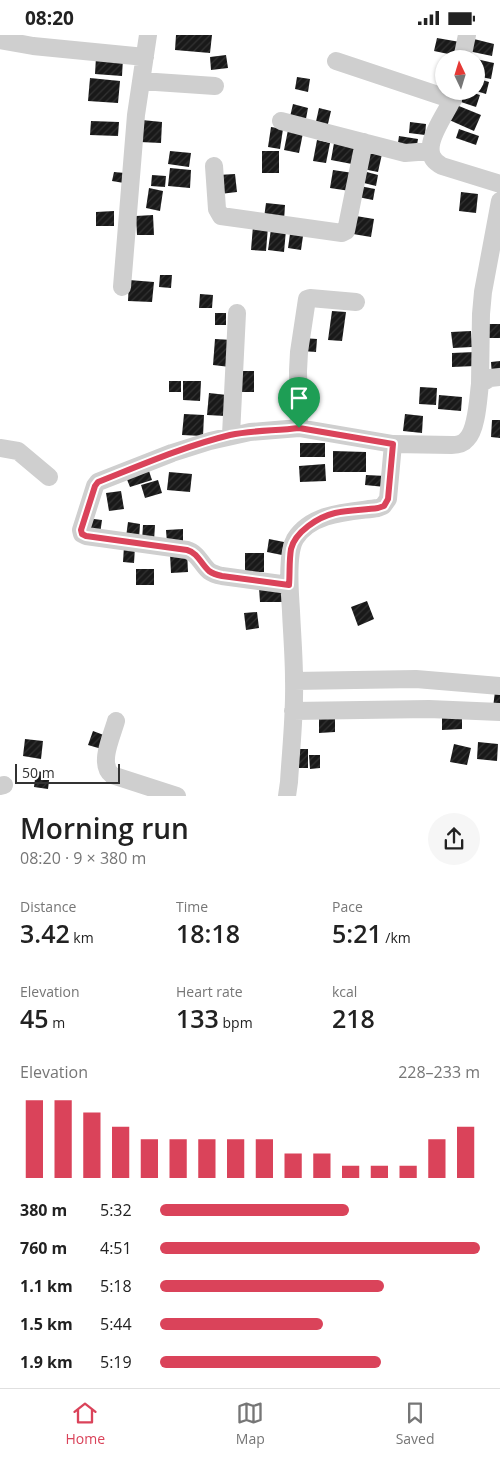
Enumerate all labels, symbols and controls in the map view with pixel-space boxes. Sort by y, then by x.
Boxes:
text: 08:20 [25,5,74,31]
north arrow [435,50,485,100]
map controls [435,50,485,100]
pin [278,377,320,428]
icon: arrive [285,384,313,412]
scale bar [15,761,120,784]
text: 50 m [22,763,55,782]
text: Morning run [20,809,189,847]
button: share [428,813,480,865]
text: 08:20 · 9 × 380 m [20,847,146,869]
text: Distance [20,897,76,916]
text: Time [176,897,208,916]
text: Pace [332,897,363,916]
text: 3.42 [20,916,70,950]
text: 18:18 [176,916,240,950]
text: 5:21 [332,916,382,950]
text: km [70,928,94,947]
text: /km [382,928,411,947]
text: Elevation [20,982,79,1001]
text: Heart rate [176,982,243,1001]
text: kcal [332,982,357,1001]
text: 45 [20,1001,49,1035]
text: 133 [176,1001,219,1035]
text: 218 [332,1001,375,1035]
text: m [49,1013,65,1032]
text: bpm [219,1013,253,1032]
text: Elevation [20,1061,88,1083]
text: 228–233 m [398,1061,480,1083]
text: 380 m [20,1199,67,1221]
text: 5:32 [100,1199,132,1221]
text: 760 m [20,1237,67,1259]
text: 4:51 [100,1237,132,1259]
text: 1.1 km [20,1275,73,1297]
text: 5:18 [100,1275,132,1297]
text: 1.5 km [20,1313,73,1335]
text: 5:44 [100,1313,132,1335]
text: 1.9 km [20,1351,73,1373]
text: 5:19 [100,1351,132,1373]
tab: Home [65,1399,105,1448]
tab: Map [236,1399,265,1448]
tab: Saved [396,1399,435,1448]

